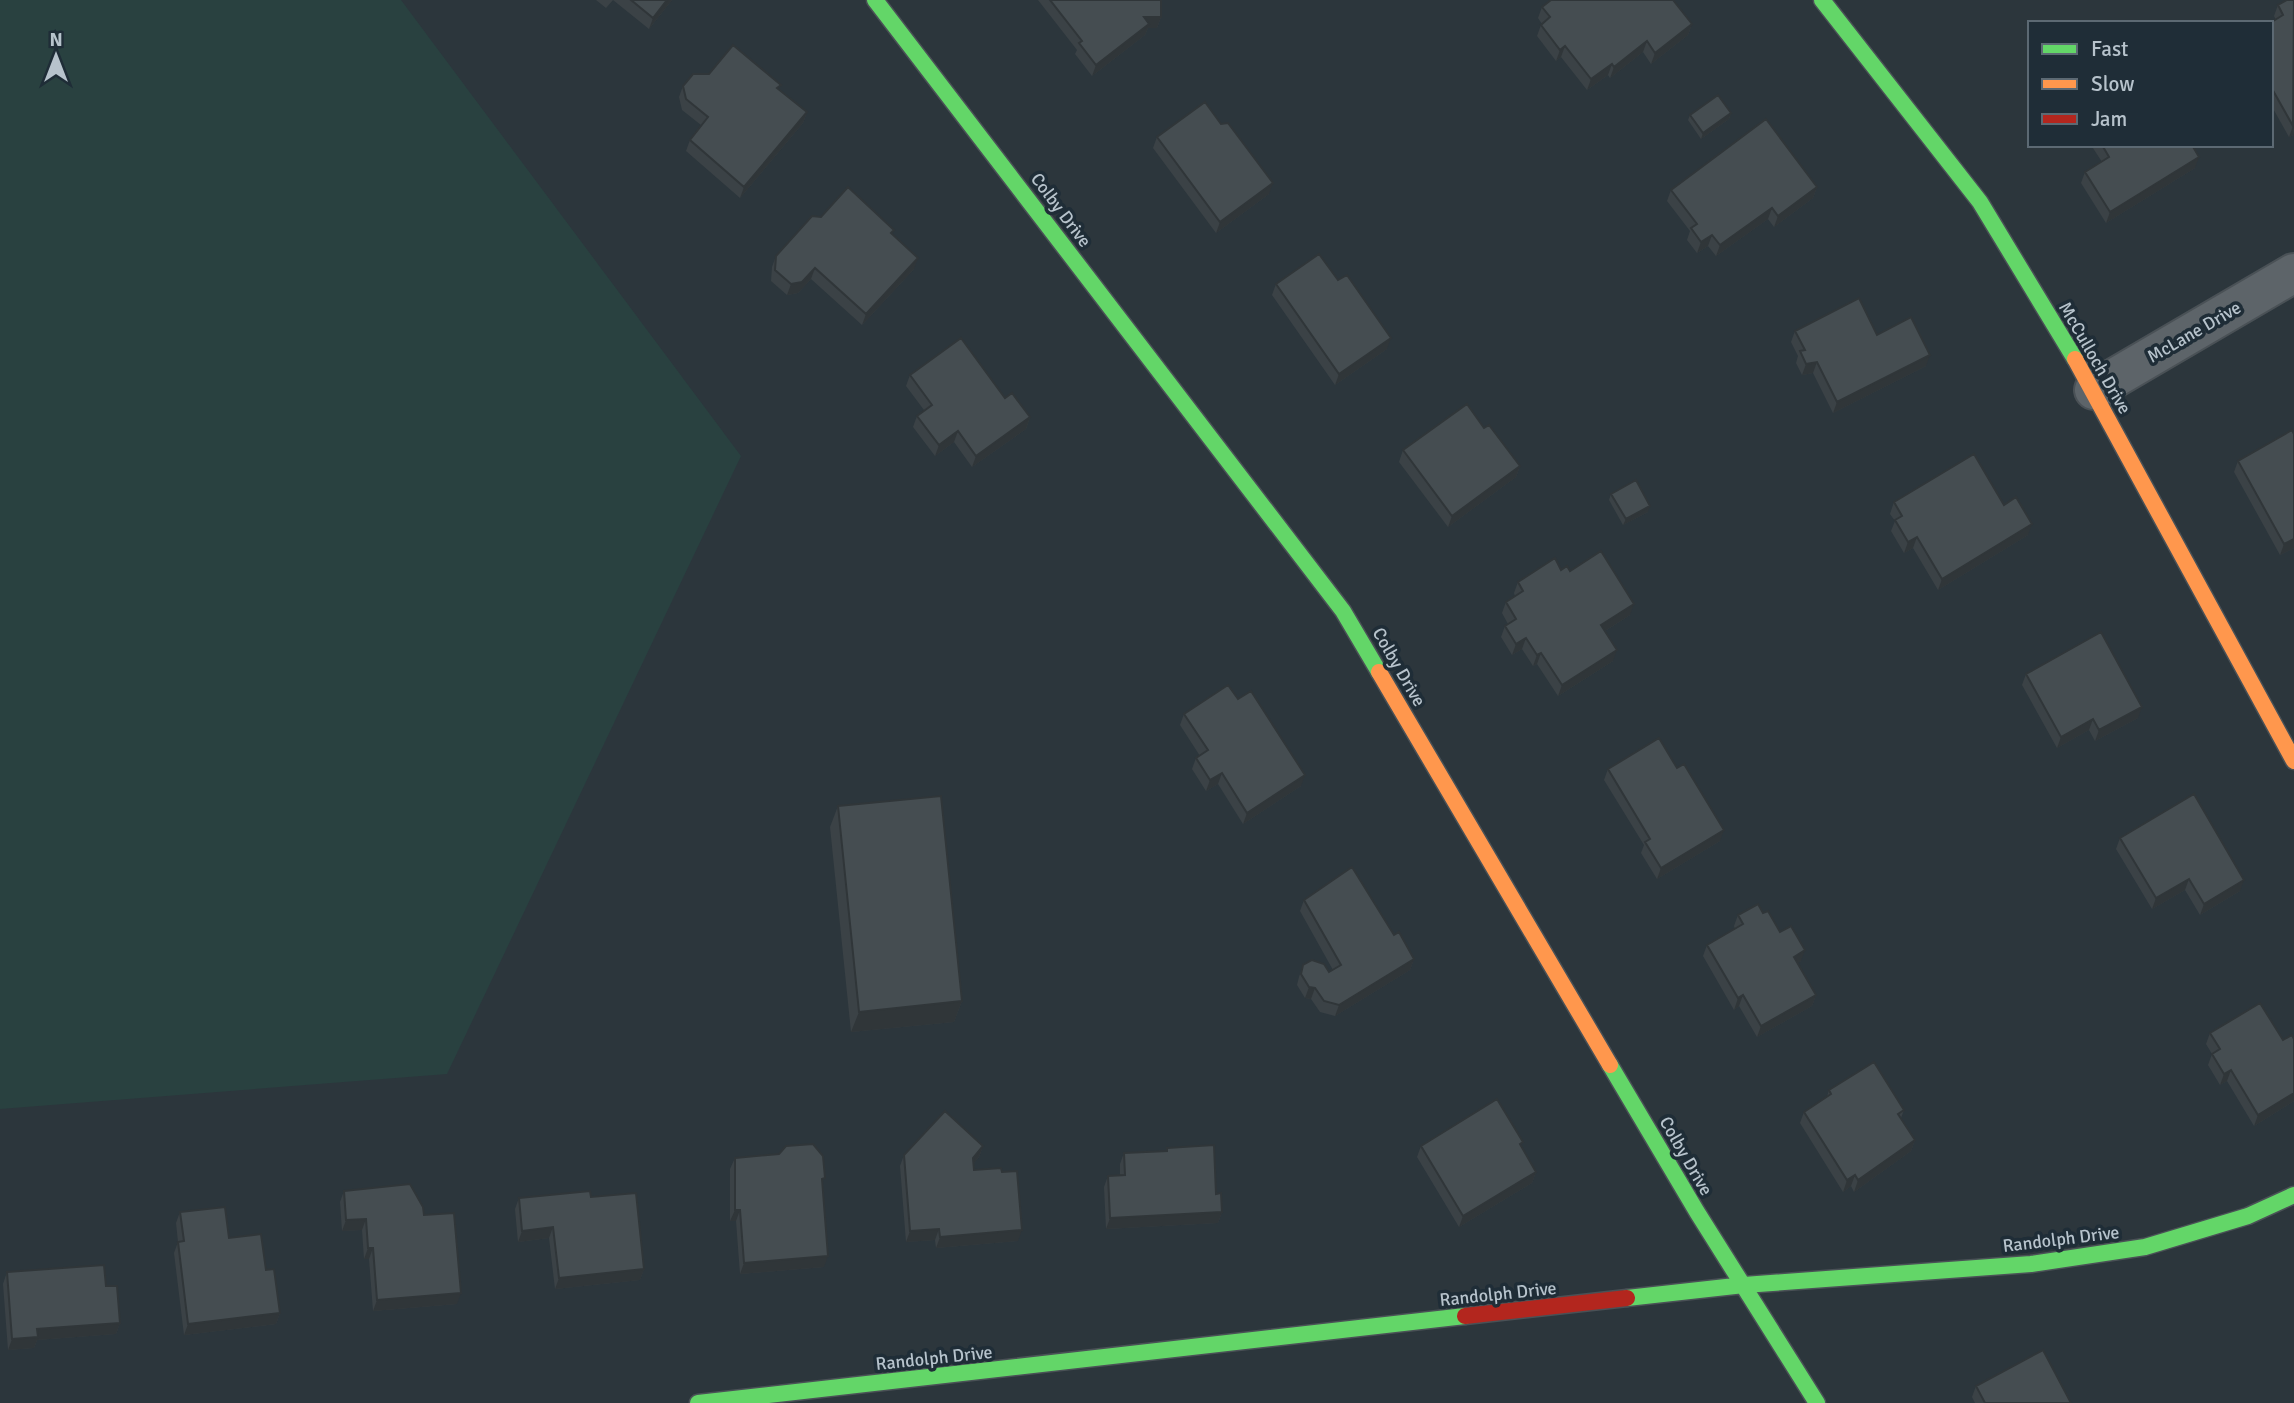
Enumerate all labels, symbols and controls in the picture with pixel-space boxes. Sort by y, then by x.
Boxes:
north arrow [21,21,91,91]
legend [2028,21,2273,147]
text: N [49,28,63,52]
text: Fast [2091,36,2128,62]
text: Slow [2091,71,2135,97]
text: Jam [2091,106,2127,132]
street label: Colby Drive [1026,168,1096,252]
street label: McLane Drive [2143,296,2245,368]
street label: McCulloch Drive [2054,298,2136,418]
street label: Colby Drive [1368,624,1430,710]
street label: Colby Drive [1655,1113,1717,1199]
street label: Randolph Drive [2001,1221,2121,1257]
street label: Randolph Drive [1438,1277,1558,1311]
street label: Randolph Drive [874,1341,994,1375]

